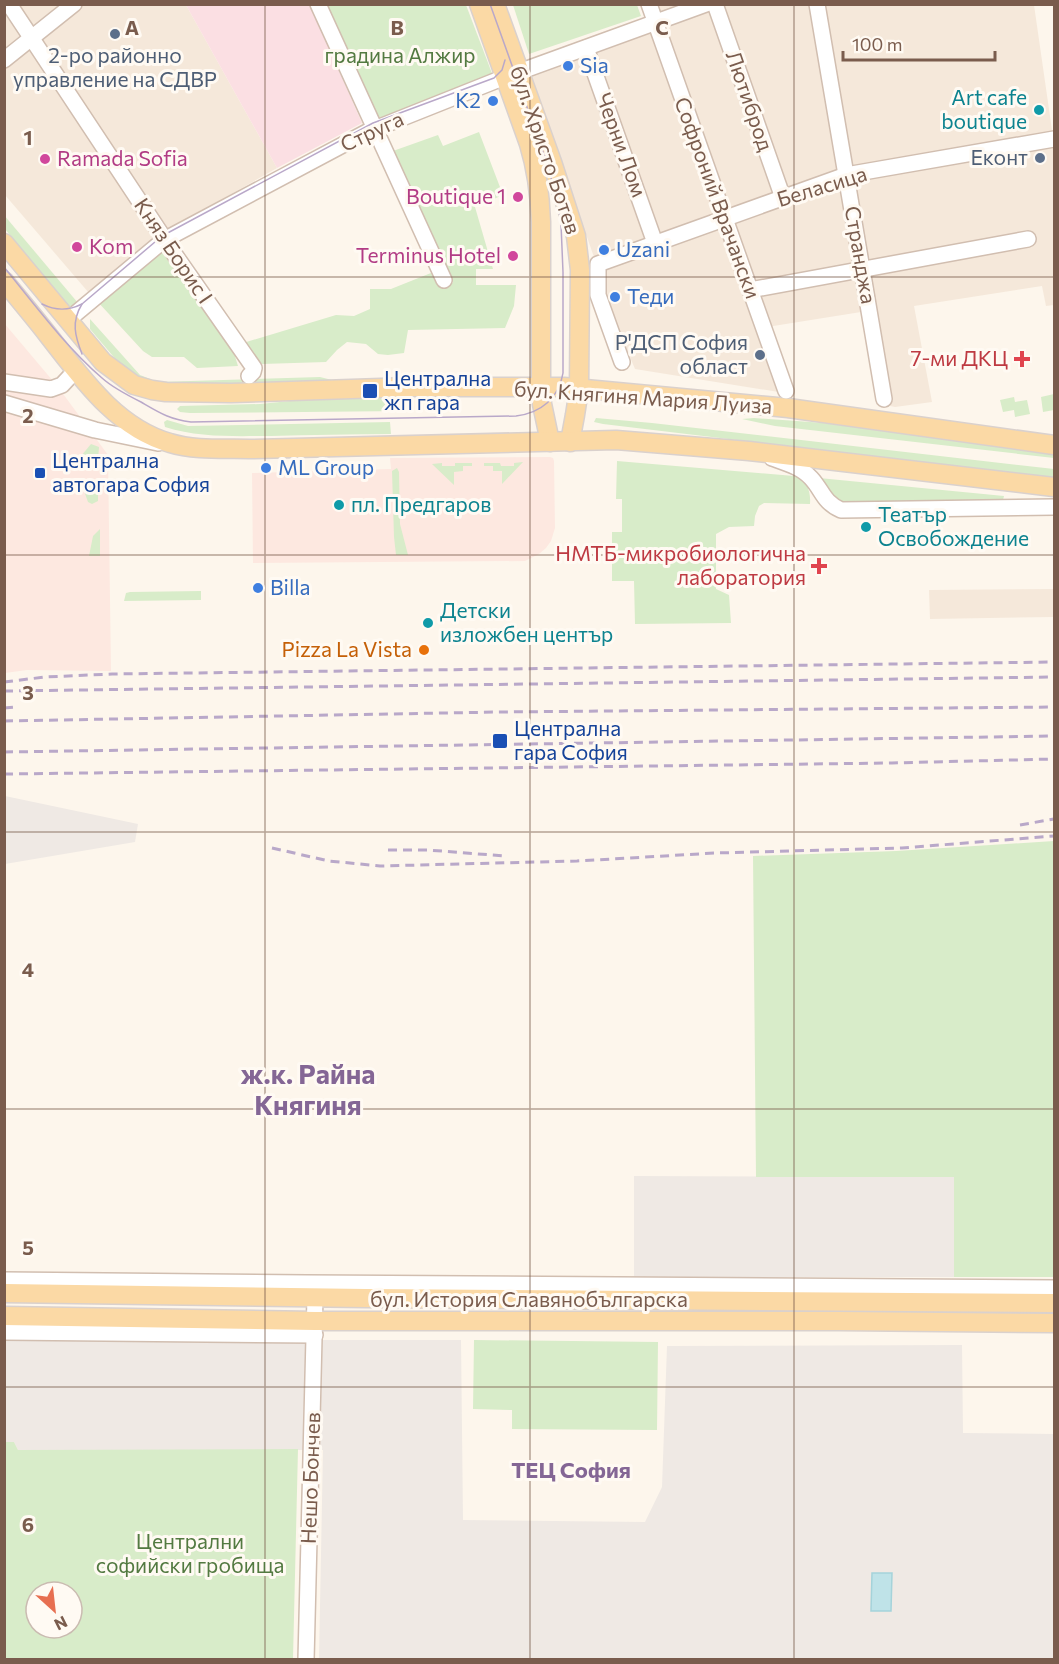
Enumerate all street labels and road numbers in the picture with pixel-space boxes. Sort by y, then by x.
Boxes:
street label: Лютиброд [722,47,779,154]
street label: бул. Христо Ботев [506,62,587,237]
street label: Черни Лом [592,89,653,200]
street label: Софроний Врачански [670,93,767,302]
street label: Струга [336,105,407,156]
street label: Беласица [774,160,870,211]
street label: Княз Борис I [130,193,219,308]
street label: Странджа [841,204,882,306]
street label: бул. Княгиня Мария Луиза [513,375,773,418]
street label: бул. История Славянобългарска [370,1286,688,1311]
street label: Нешо Бончев [295,1412,324,1544]

